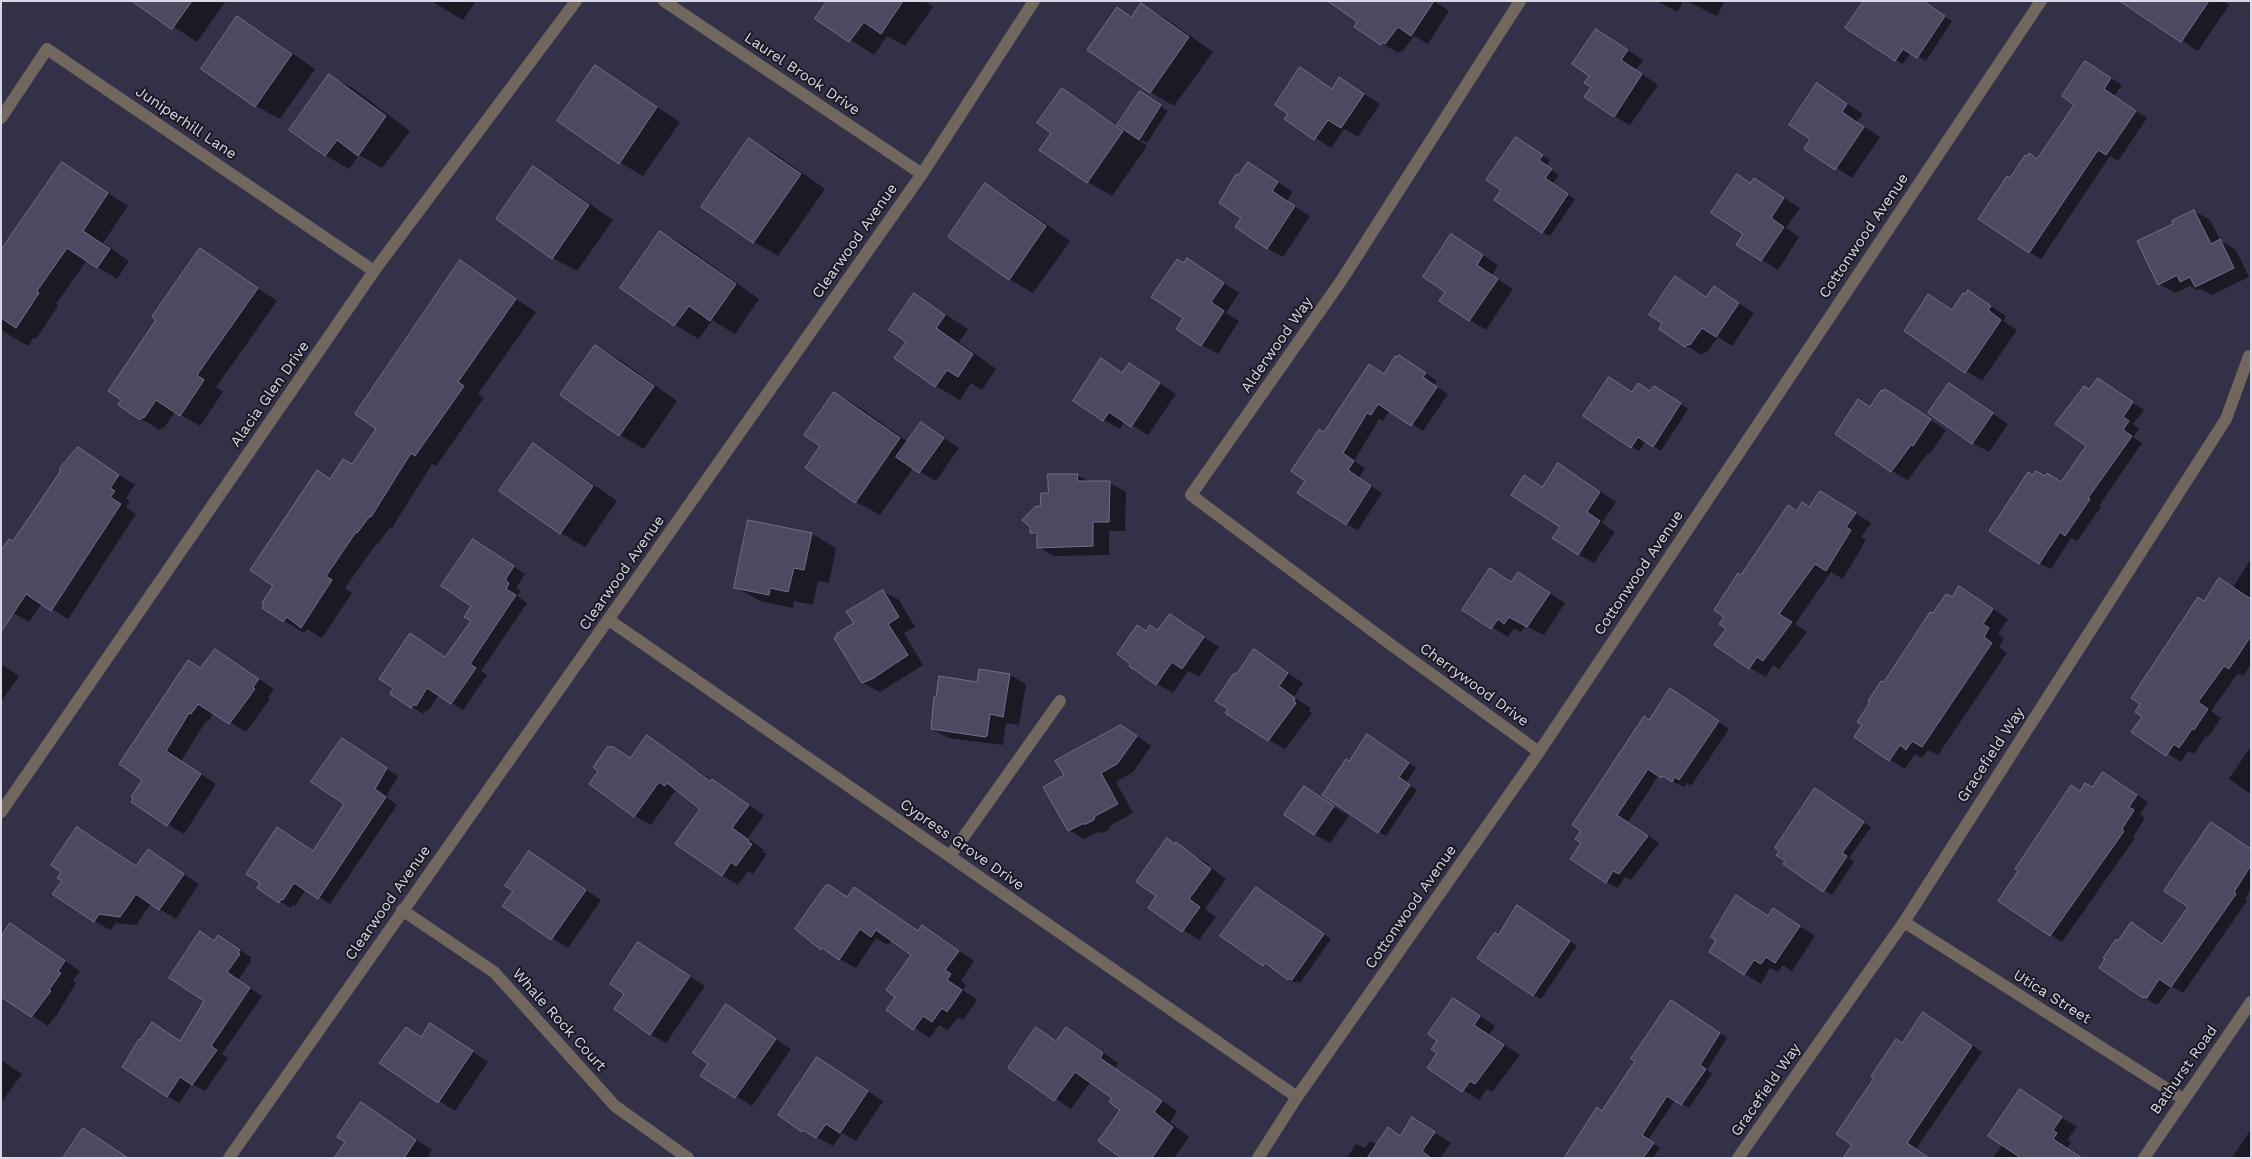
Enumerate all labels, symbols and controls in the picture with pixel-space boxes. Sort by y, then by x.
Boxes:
street label: Laurel Brook Drive [741,29,863,119]
street label: Juniperhill Lane [132,83,240,163]
street label: Cottonwood Avenue [1815,170,1913,302]
street label: Clearwood Avenue [809,180,901,302]
street label: Alderwood Way [1237,294,1317,396]
street label: Alacia Glen Drive [227,338,313,450]
street label: Cottonwood Avenue [1590,507,1688,639]
street label: Clearwood Avenue [576,512,668,634]
street label: Cherrywood Drive [1416,639,1532,731]
street label: Gracefield Way [1954,704,2028,806]
street label: Cypress Grove Drive [896,795,1028,895]
street label: Clearwood Avenue [342,842,434,964]
street label: Cottonwood Avenue [1362,842,1460,972]
street label: Whale Rock Court [508,965,610,1075]
street label: Utica Street [2010,966,2094,1028]
street label: Bathurst Road [2147,1022,2221,1118]
street label: Gracefield Way [1727,1040,1805,1140]

